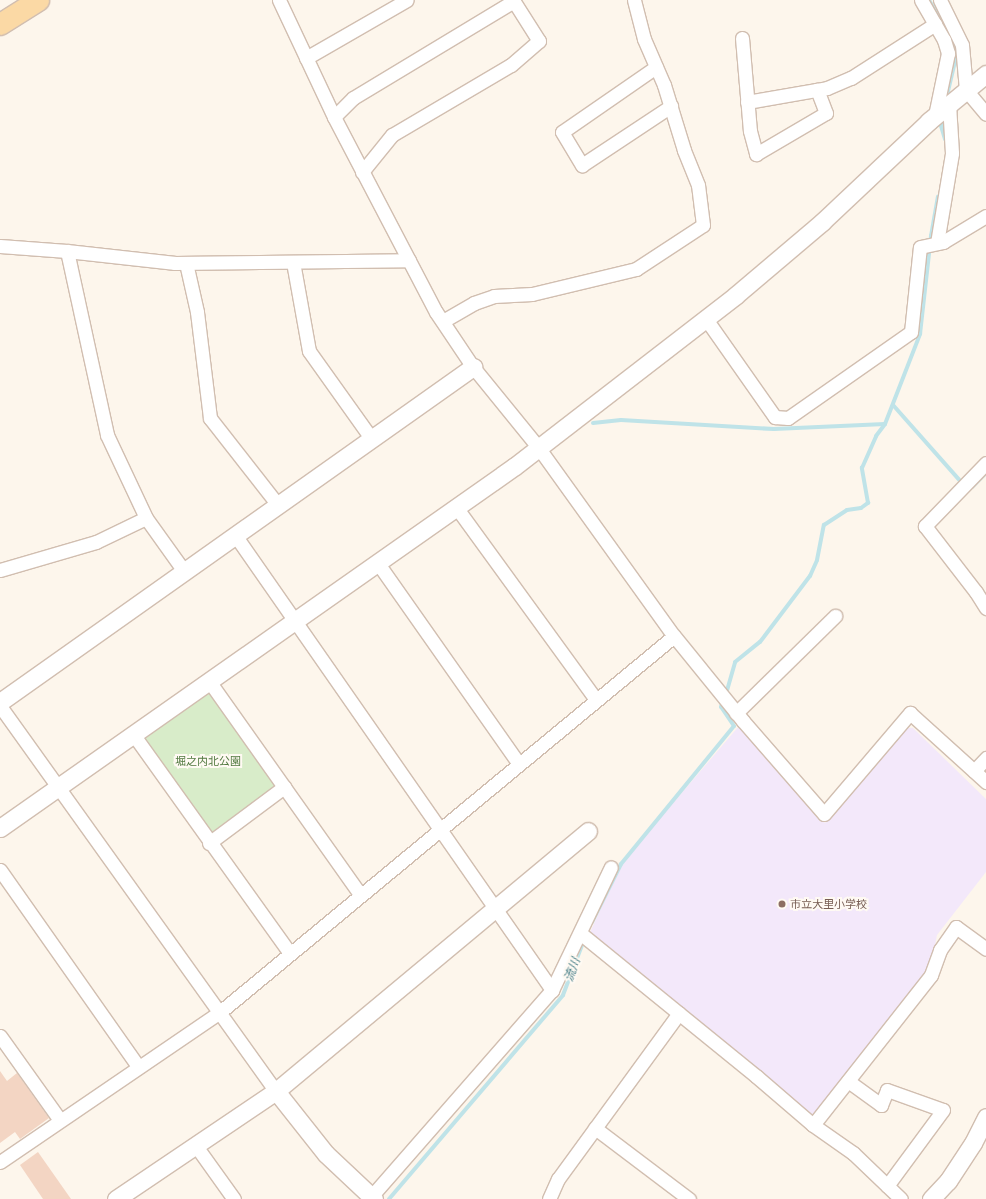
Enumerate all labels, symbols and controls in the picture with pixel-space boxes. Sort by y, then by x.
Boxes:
park label: 堀之内北公園 [175,754,241,768]
place label: 市立大里小学校 [790,897,867,911]
marker: 市立大里小学校 [777,899,787,909]
water label: 流川 [562,956,584,984]

